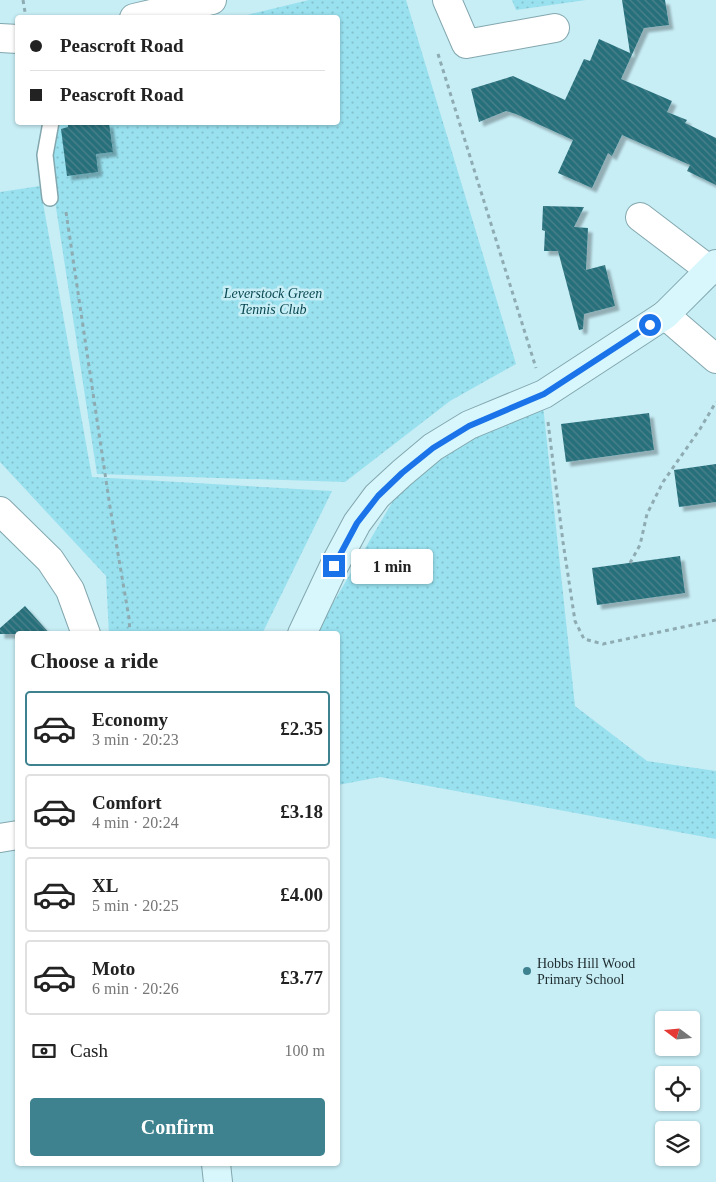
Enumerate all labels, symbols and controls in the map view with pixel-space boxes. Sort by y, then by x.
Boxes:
text: Peascroft Road [60,35,184,56]
text: Peascroft Road [60,84,184,105]
park label: Leverstock Green Tennis Club [223,286,322,317]
route start [639,314,661,336]
callout: 1 min [352,548,434,584]
route end [323,555,345,577]
text: 1 min [373,558,411,575]
text: Choose a ride [30,648,158,673]
icon: car [32,706,77,751]
text: Economy [92,709,168,730]
text: £2.35 [280,718,323,739]
text: 3 min · 20:23 [92,731,179,748]
icon: car [32,789,77,834]
text: Comfort [92,792,162,813]
text: £3.18 [280,801,323,822]
text: 4 min · 20:24 [92,814,179,831]
icon: car [32,872,77,917]
text: XL [92,875,118,896]
text: £4.00 [280,884,323,905]
text: 5 min · 20:25 [92,897,179,914]
icon: car [32,955,77,1000]
place label: Hobbs Hill Wood Primary School [537,956,635,987]
text: Moto [92,958,135,979]
marker: Hobbs Hill Wood Primary School [521,965,533,977]
text: £3.77 [280,967,323,988]
text: 6 min · 20:26 [92,980,179,997]
north arrow [655,1011,700,1056]
map controls [655,1011,700,1166]
icon: cash [30,1037,58,1065]
text: Cash [70,1040,108,1061]
text: 100 m [285,1042,325,1059]
button: locate [655,1066,700,1111]
button: Confirm [30,1098,325,1156]
button: layers [655,1121,700,1166]

